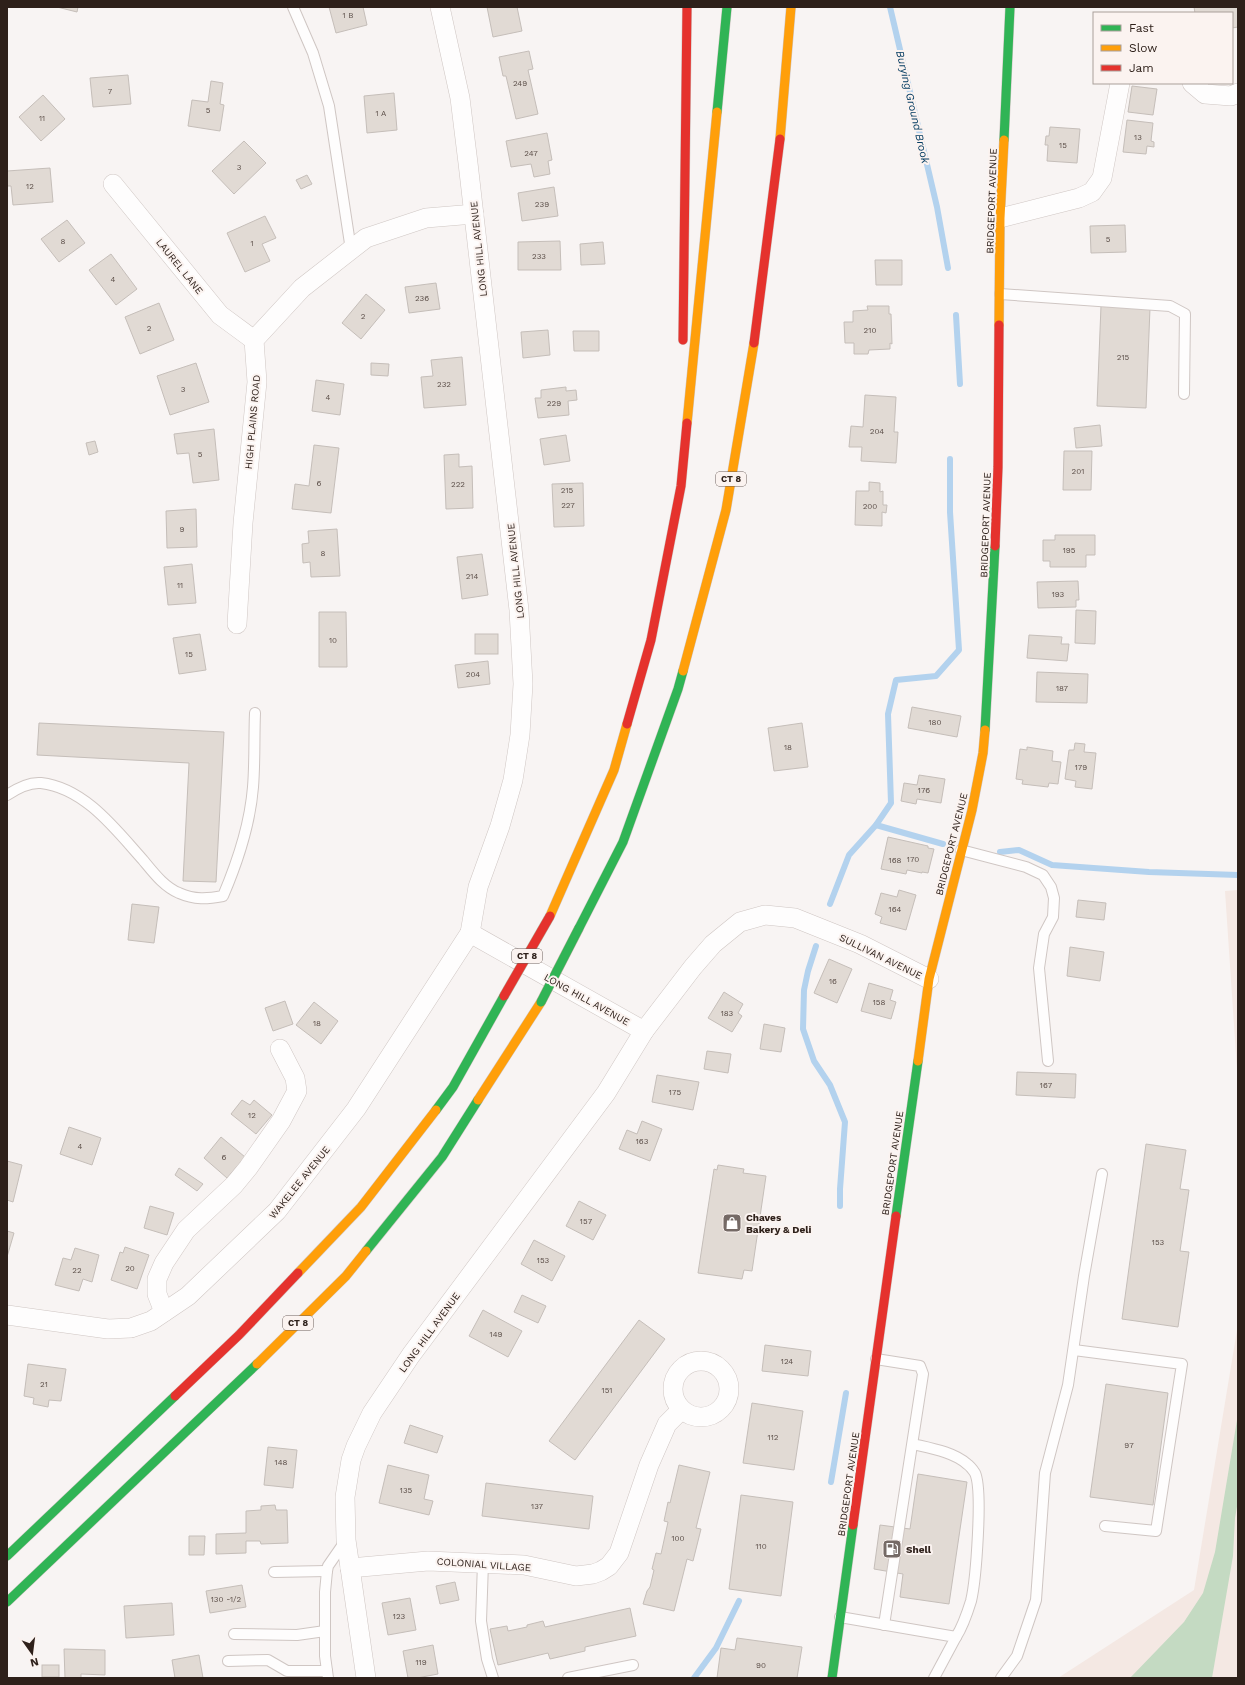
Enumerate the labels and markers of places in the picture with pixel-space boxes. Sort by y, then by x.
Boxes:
shop icon: Chaves Bakery & Deli [721,1212,743,1234]
place label: Chaves Bakery & Deli [746,1212,811,1235]
fuel station icon: Shell [881,1538,903,1560]
place label: Shell [906,1544,932,1555]

